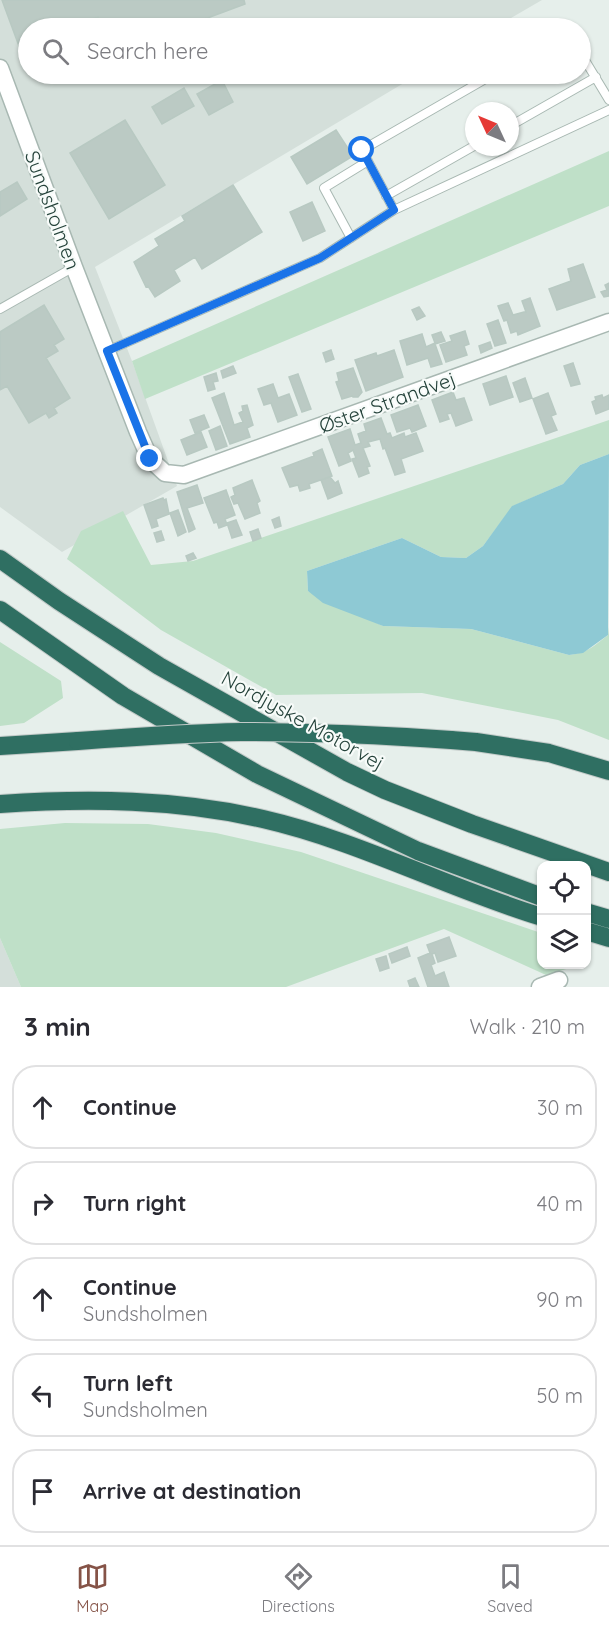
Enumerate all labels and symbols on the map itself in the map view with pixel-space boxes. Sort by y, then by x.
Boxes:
north arrow [465,102,519,156]
route start [348,136,374,162]
street label: Sundsholmen [20,147,86,273]
street label: Øster Strandvej [315,366,459,438]
route end [136,445,162,471]
street label: Nordjyske Motorvej [217,665,389,775]

